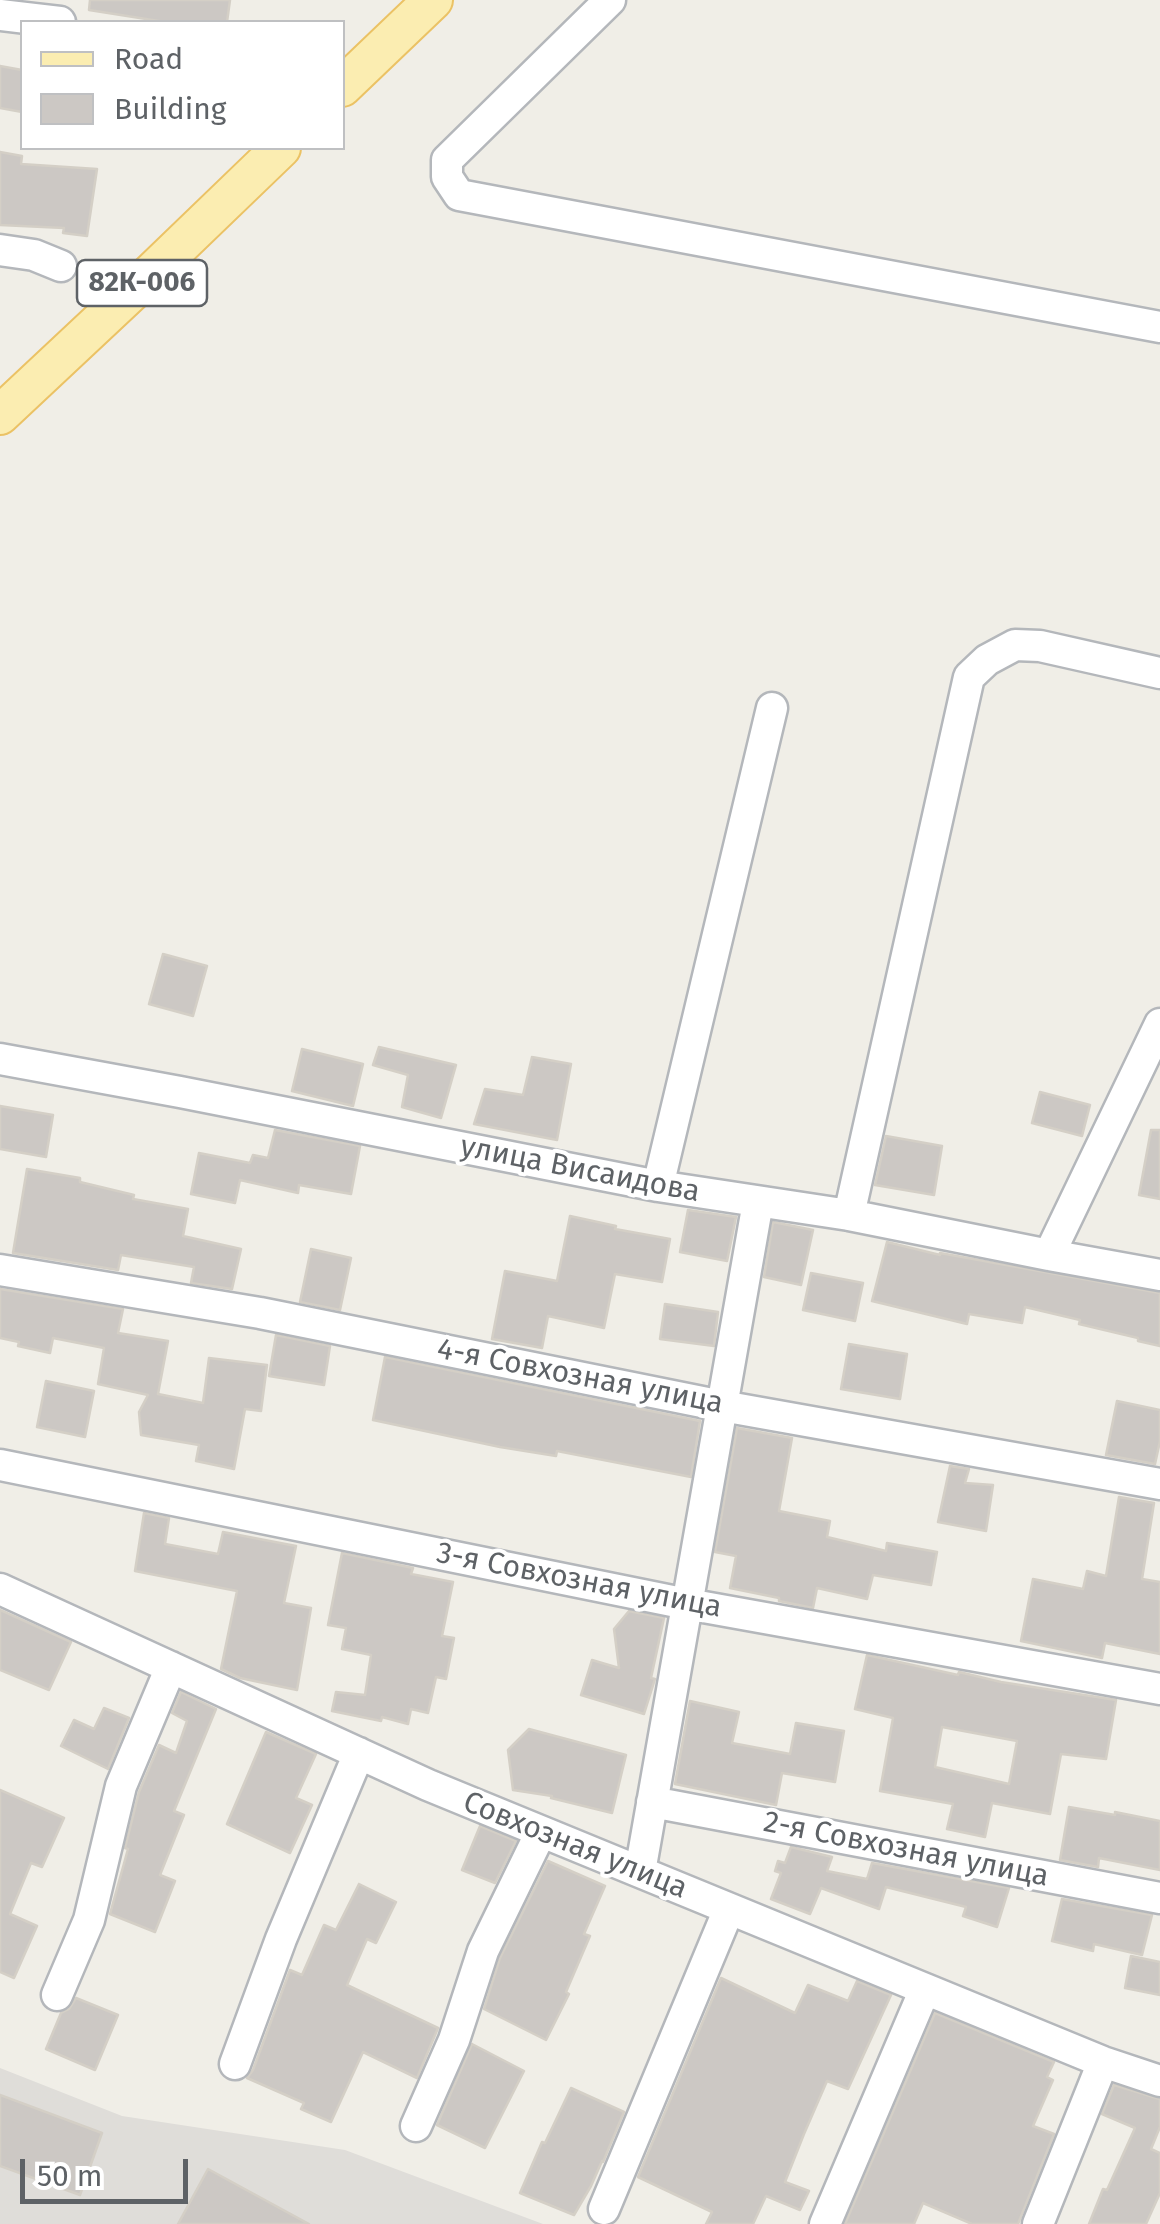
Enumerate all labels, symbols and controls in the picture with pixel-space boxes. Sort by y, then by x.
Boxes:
legend [20,20,345,150]
text: Road [114,41,183,77]
text: Building [114,91,226,127]
road number: 82К-006 [77,260,207,306]
street label: улица Висаидова [457,1129,703,1211]
street label: 4-я Совхозная улица [434,1332,726,1422]
street label: 3-я Совхозная улица [433,1536,725,1626]
street label: Совхозная улица [458,1785,692,1907]
street label: 2-я Совхозная улица [761,1805,1051,1895]
scale bar [25,2139,192,2201]
text: 50 m [37,2158,102,2194]

